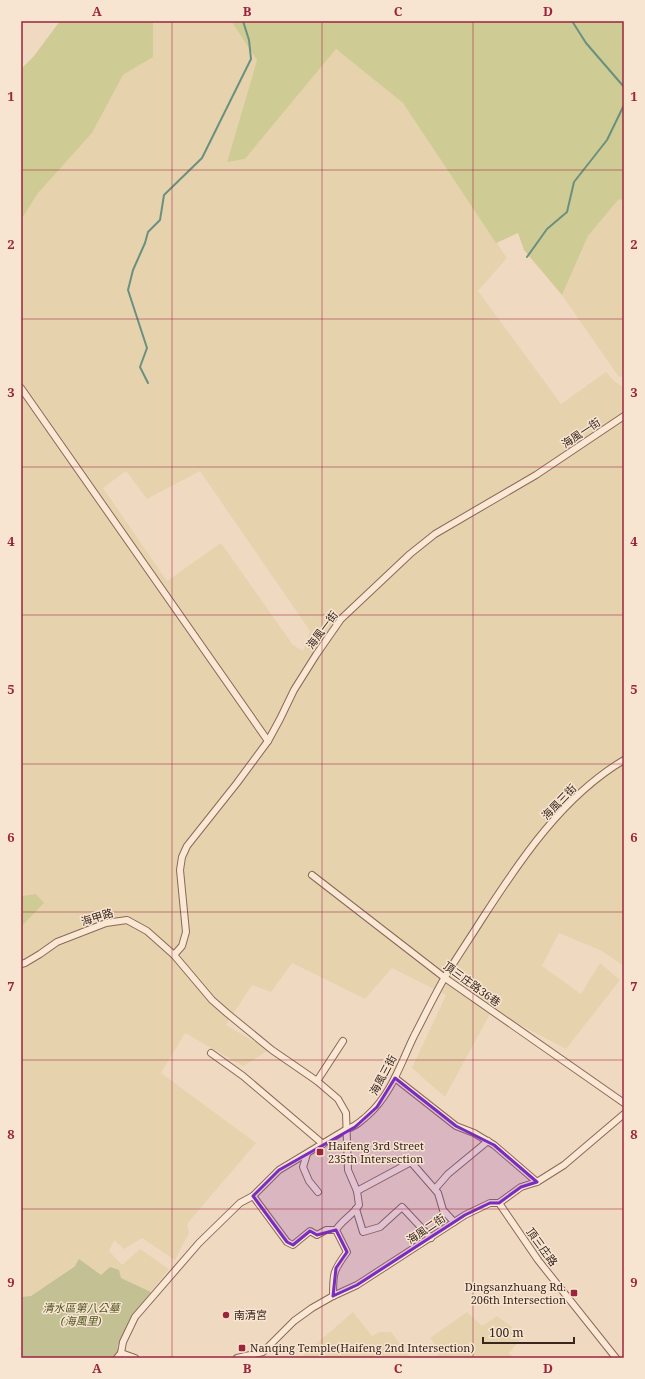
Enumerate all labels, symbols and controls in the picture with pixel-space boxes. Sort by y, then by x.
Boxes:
text: A [92,2,102,20]
text: B [243,2,252,20]
text: C [394,2,403,20]
text: D [543,2,553,20]
text: 1 [7,87,15,105]
text: 1 [630,87,638,105]
text: 2 [7,235,15,253]
text: 2 [630,235,638,253]
text: 3 [7,383,15,401]
text: 3 [630,383,638,401]
street label: 海風一街 [558,414,603,451]
text: 4 [7,532,15,550]
text: 4 [630,532,638,550]
street label: 海風一街 [302,608,341,652]
text: 5 [7,680,15,698]
text: 5 [630,680,638,698]
street label: 海風三街 [538,781,579,823]
text: 6 [7,828,15,846]
text: 6 [630,828,638,846]
street label: 海甲路 [79,905,115,929]
street label: 頂三庄路36巷 [441,958,504,1009]
text: 7 [7,977,15,995]
text: 7 [630,977,638,995]
street label: 海風三街 [366,1052,400,1098]
text: 8 [7,1125,15,1143]
text: 8 [630,1125,638,1143]
place label: Haifeng 3rd Street 235th Intersection [328,1138,424,1166]
marker: Haifeng 3rd Street 235th Intersection [315,1147,325,1157]
street label: 海風二街 [403,1210,448,1247]
street label: 頂三庄路 [523,1224,561,1269]
text: 9 [7,1273,15,1291]
text: 9 [630,1273,638,1291]
place label: Dingsanzhuang Rd. 206th Intersection [465,1279,566,1307]
marker: Dingsanzhuang Rd. 206th Intersection [569,1288,579,1298]
park label: 清水區第八公墓 (海風里) [43,1300,121,1328]
place label: 南清宮 [234,1307,267,1322]
marker: 南清宮 [221,1310,231,1320]
scale bar [483,1319,574,1345]
text: 100 m [489,1324,524,1341]
place label: Nanqing Temple(Haifeng 2nd Intersection) [250,1340,474,1355]
marker: Nanqing Temple(Haifeng 2nd Intersection) [237,1343,247,1353]
text: A [92,1359,102,1377]
text: B [243,1359,252,1377]
text: C [394,1359,403,1377]
text: D [543,1359,553,1377]

